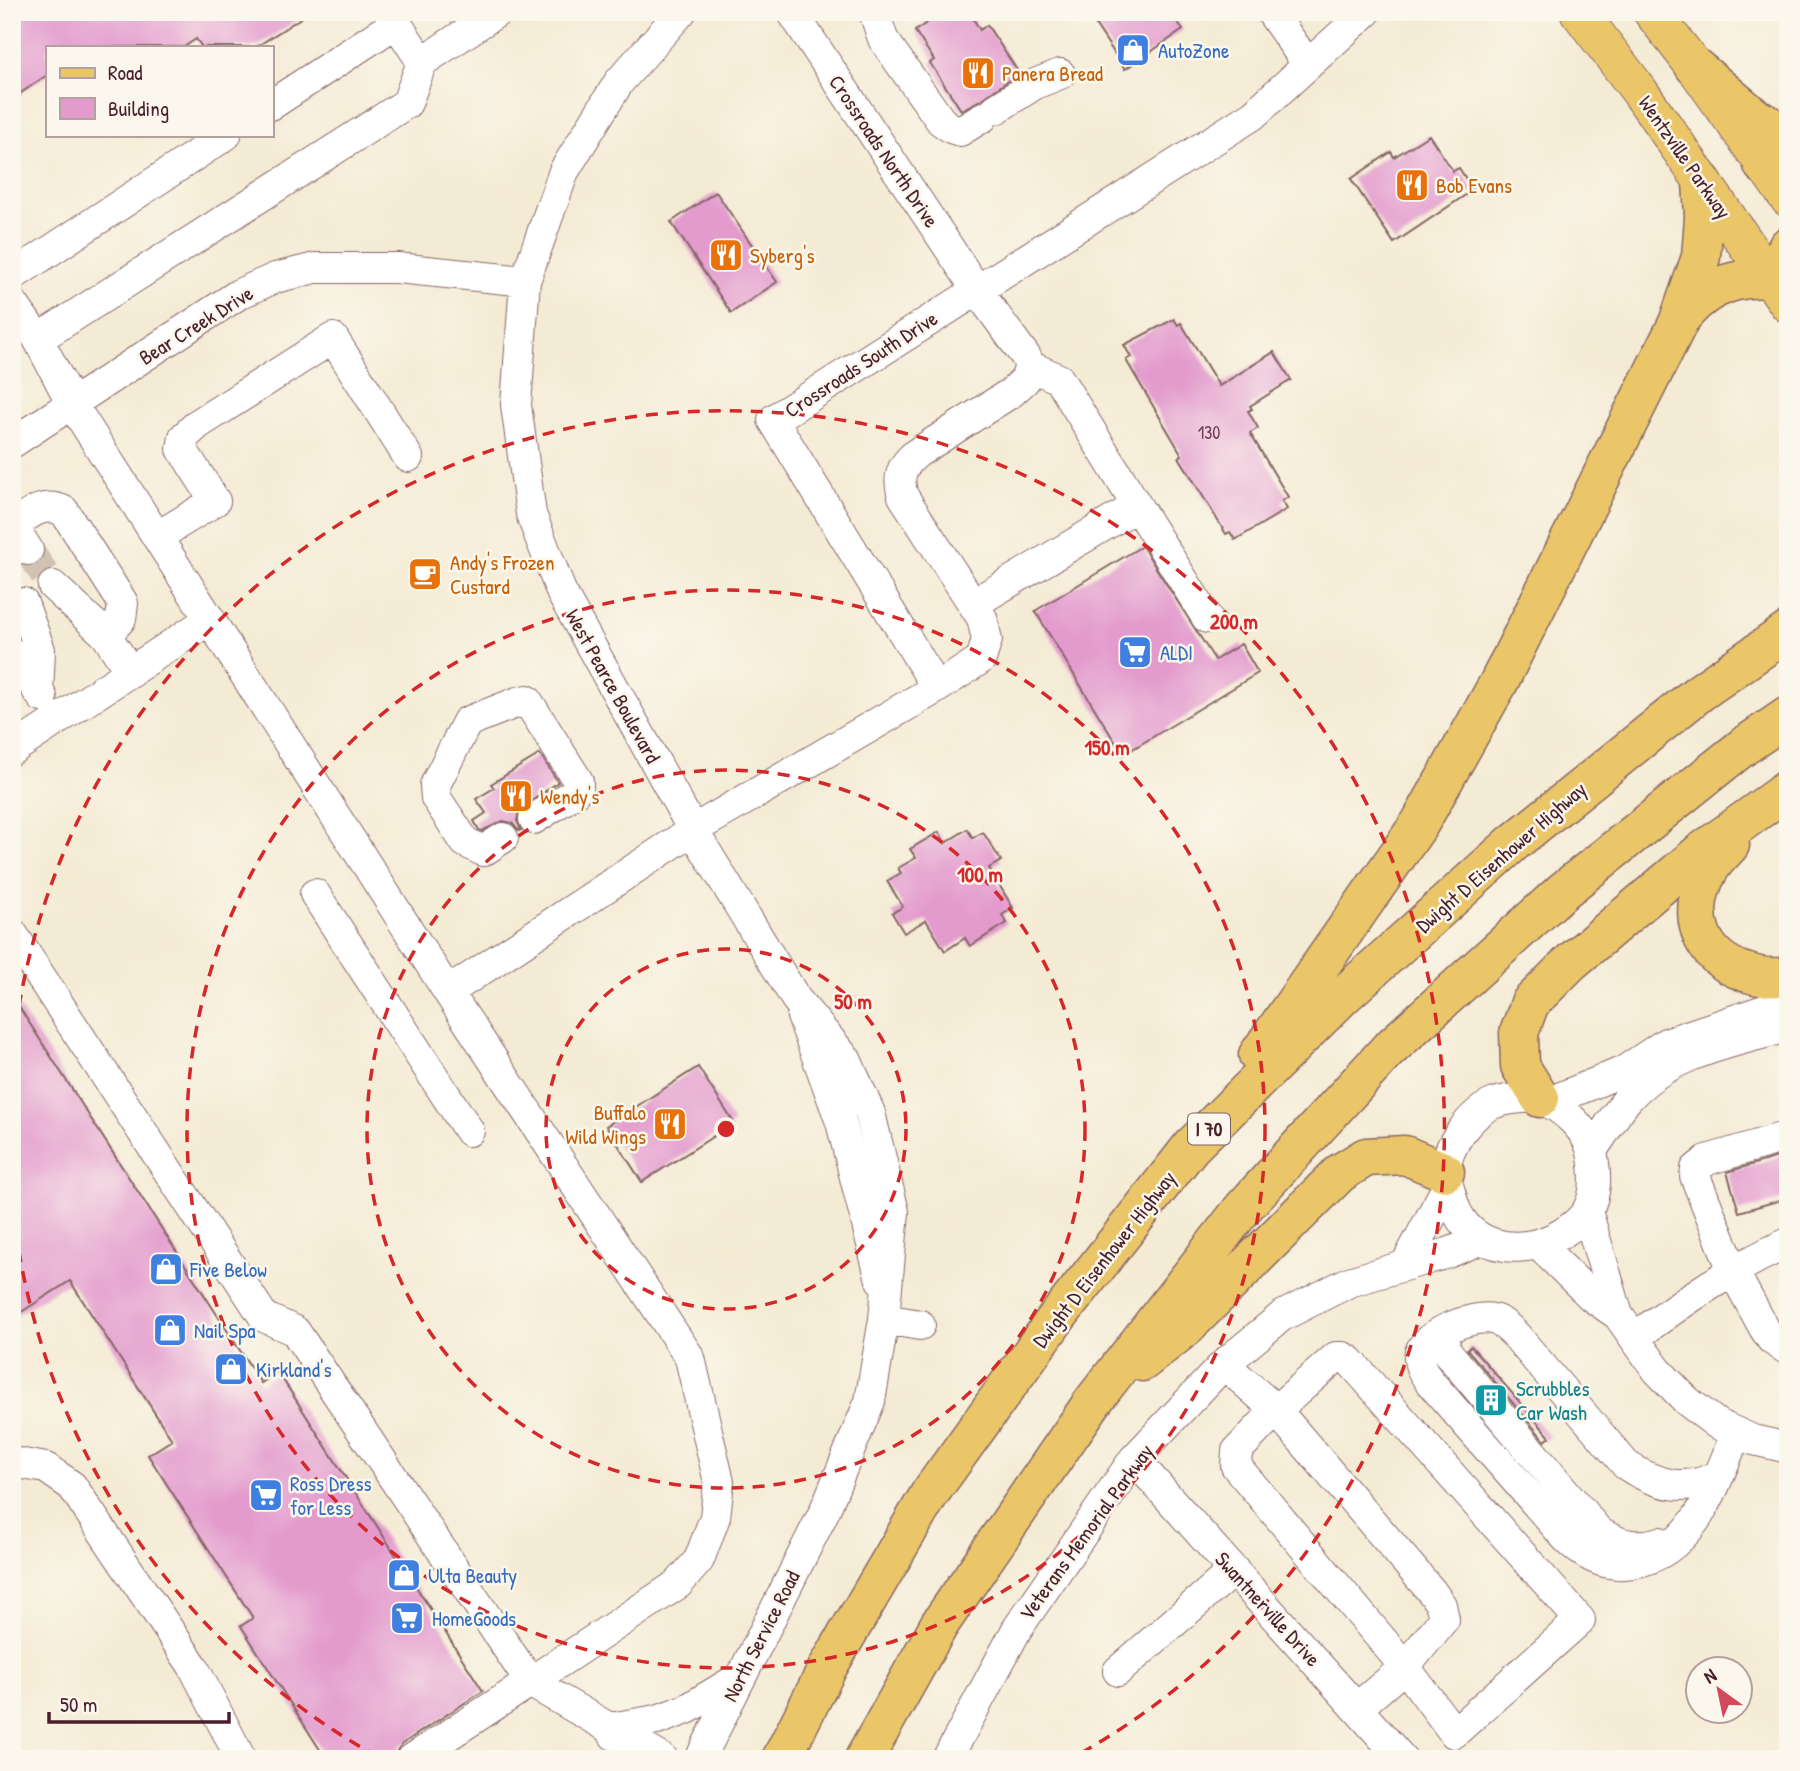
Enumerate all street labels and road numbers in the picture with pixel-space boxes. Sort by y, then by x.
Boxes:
street label: Crossroads North Drive [822,69,946,233]
street label: Wentzville Parkway [1632,90,1738,225]
street label: Bear Creek Drive [133,278,259,372]
street label: Crossroads South Drive [779,304,943,424]
street label: West Pearce Boulevard [559,604,667,768]
street label: Dwight D Eisenhower Highway [1410,775,1593,939]
road number: I 70 [1188,1114,1230,1144]
street label: Dwight D Eisenhower Highway [1026,1164,1182,1353]
street label: Veterans Memorial Parkway [1012,1438,1160,1626]
street label: Swantnerville Drive [1209,1545,1327,1673]
street label: North Service Road [715,1565,807,1707]

